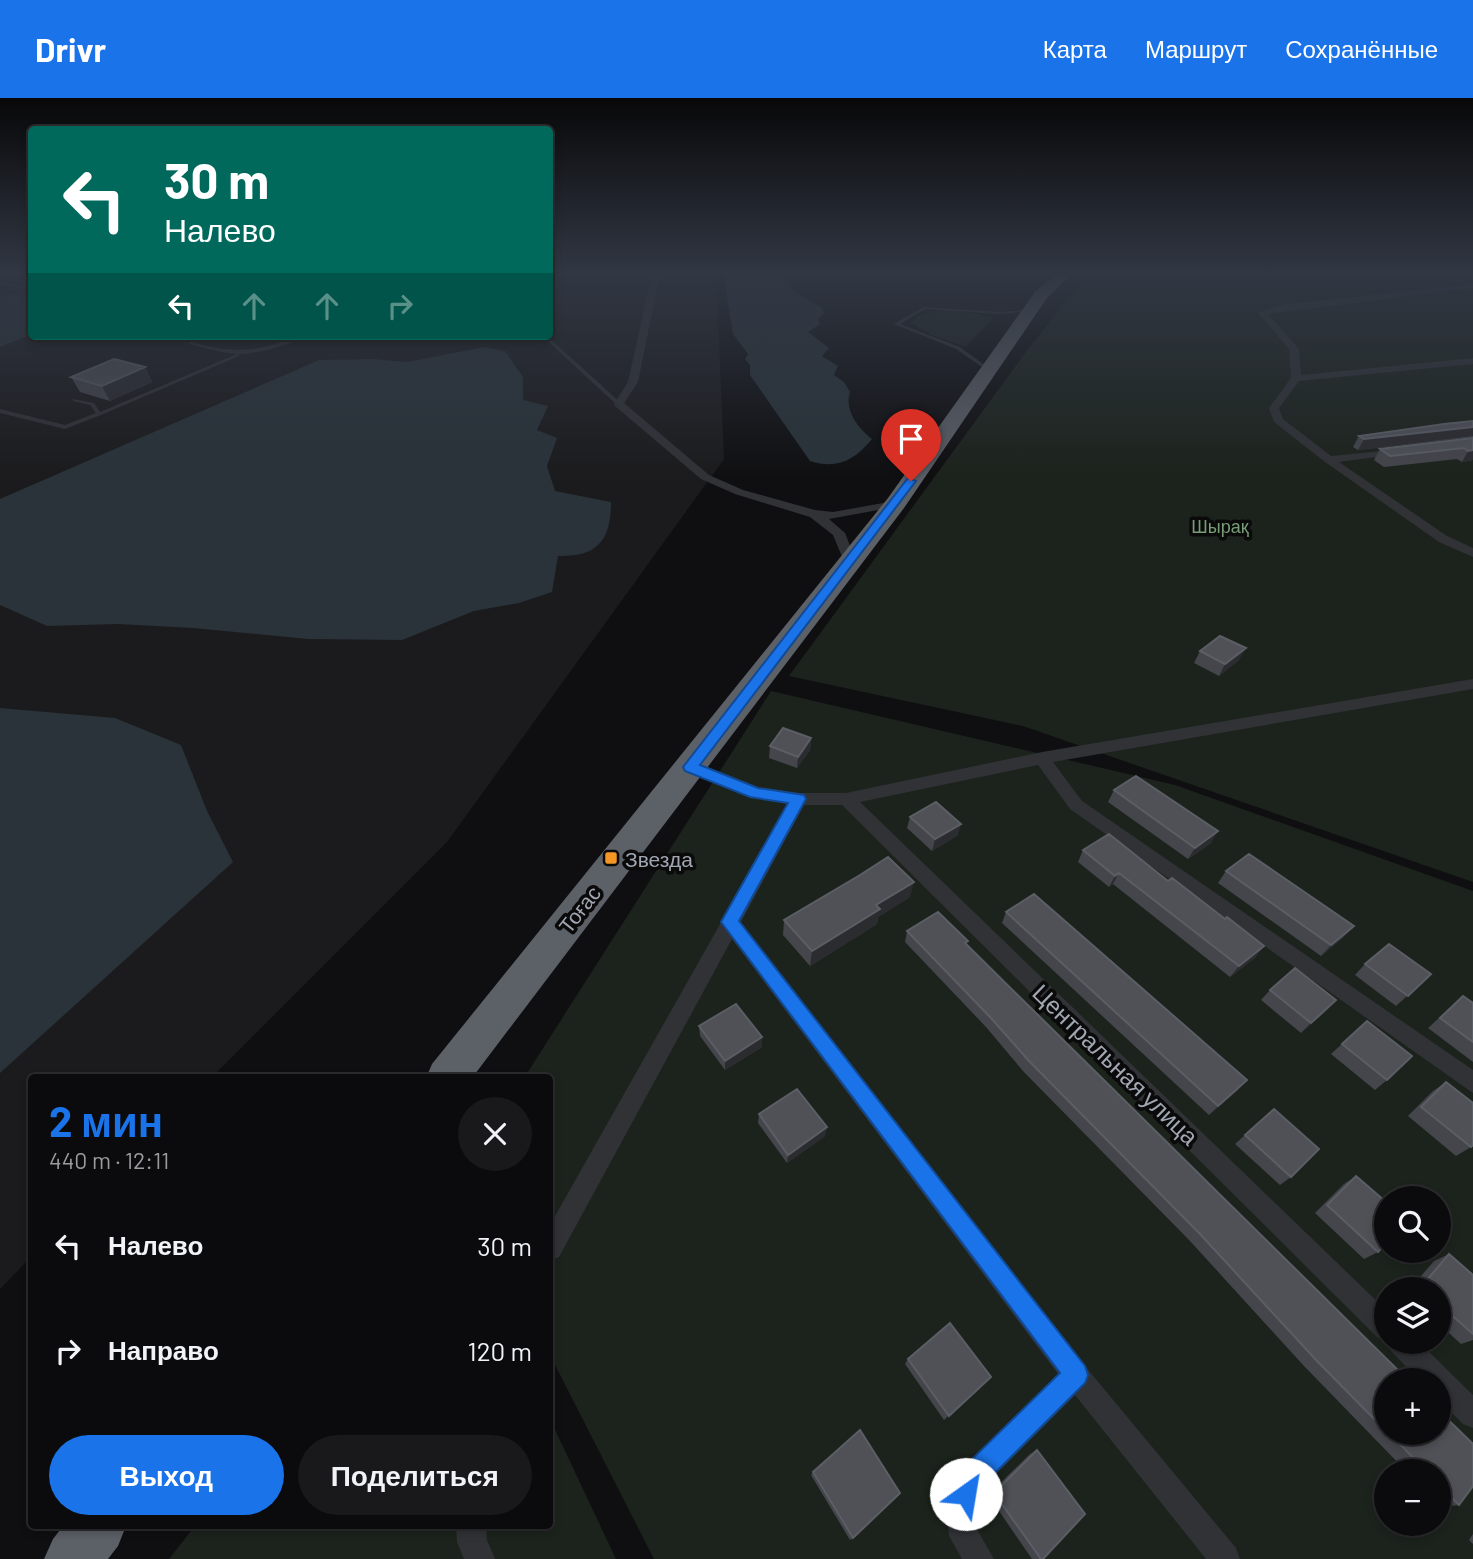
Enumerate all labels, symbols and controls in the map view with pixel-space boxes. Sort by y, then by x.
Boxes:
text: Drivr [35,29,106,69]
text: Карта [1043,34,1107,63]
text: Маршрут [1145,34,1247,63]
text: Сохранённые [1285,34,1438,63]
text: 30 m [164,150,269,209]
icon: left [49,154,140,245]
text: Налево [164,210,276,248]
icon: left [162,287,200,325]
icon: ahead [235,287,273,325]
icon: ahead [308,287,346,325]
icon: right [381,287,419,325]
pin [881,409,941,481]
icon: arrive [892,420,930,458]
park label: Шырақ [1191,515,1249,537]
place label: Звезда [625,846,693,871]
marker: Звезда [603,850,619,866]
street label: Тоғас [553,881,605,937]
street label: Центральная улица [1027,978,1205,1151]
text: 2 мин [49,1095,163,1145]
button: close [458,1097,532,1171]
text: 440 m · 12:11 [49,1146,169,1174]
map controls [1374,1186,1451,1536]
button: search [1374,1186,1451,1263]
icon: left [49,1227,87,1265]
text: Налево [108,1229,203,1260]
text: 30 m [477,1230,532,1261]
button: layers [1374,1277,1451,1354]
icon: right [49,1332,87,1370]
text: Направо [108,1334,219,1365]
text: 120 m [468,1335,532,1366]
button: + [1374,1368,1451,1445]
button: Выход [49,1435,284,1515]
button: Поделиться [298,1435,532,1515]
position arrow [929,1457,1003,1531]
button: − [1374,1459,1451,1536]

